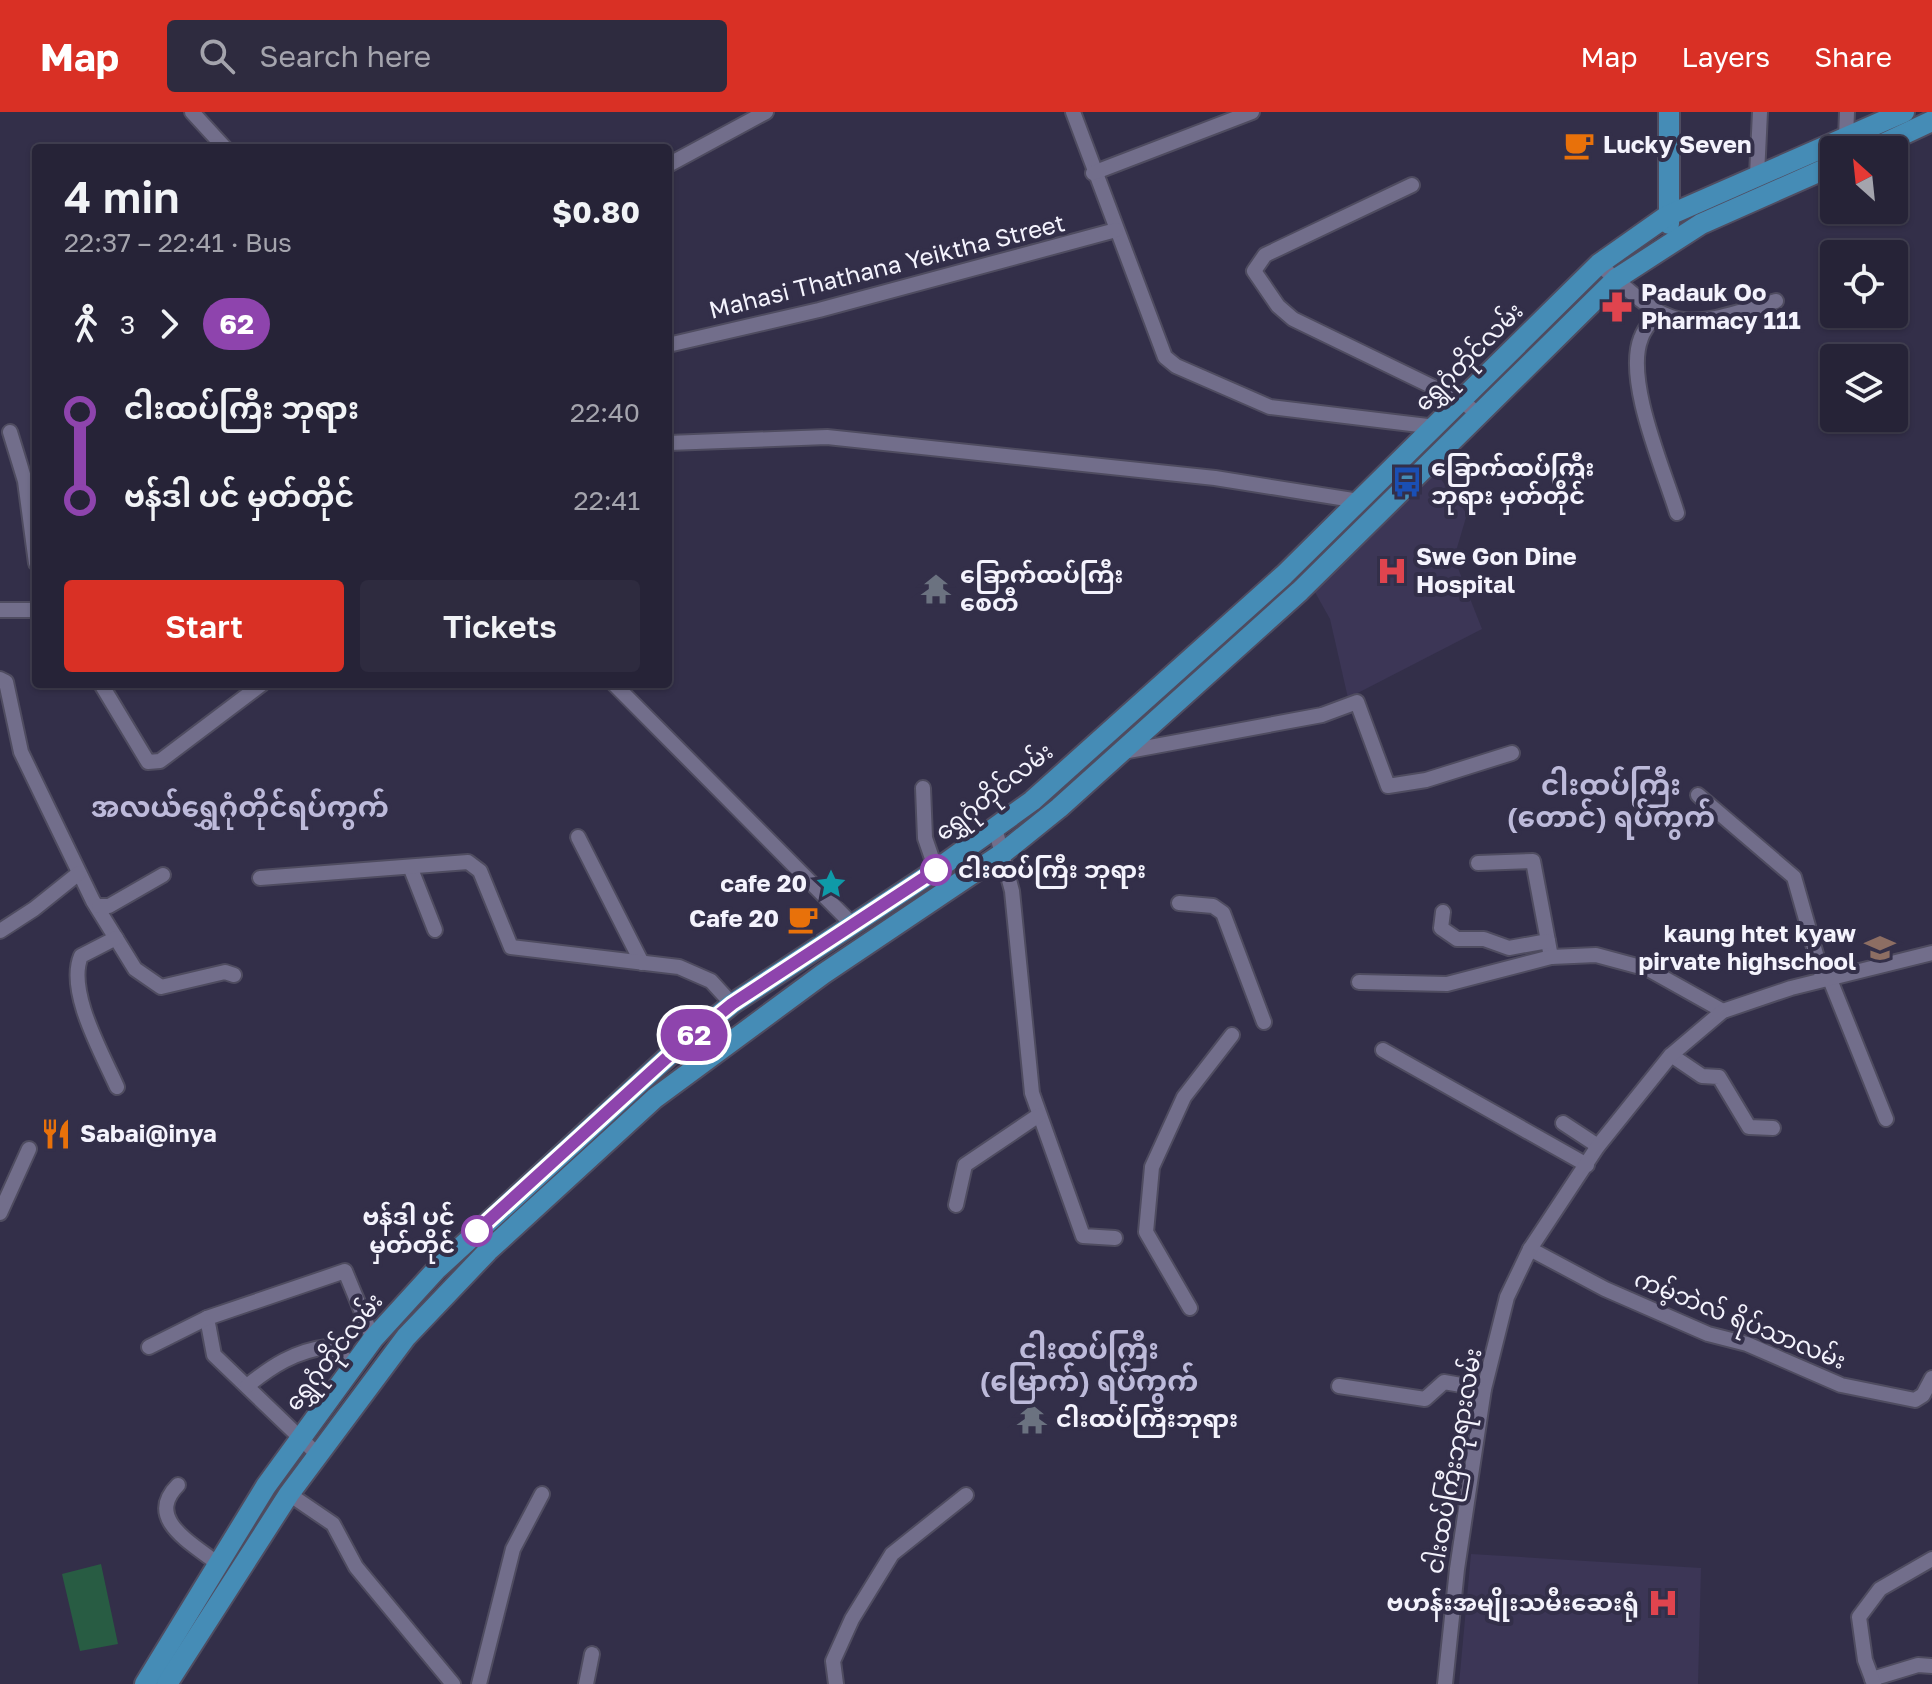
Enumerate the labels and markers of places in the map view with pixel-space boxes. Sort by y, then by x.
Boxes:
cafe icon: Lucky Seven [1562,128,1596,162]
place label: Lucky Seven [1603,129,1751,158]
place label: Padauk Oo Pharmacy 111 [1641,277,1801,334]
pharmacy icon: Padauk Oo Pharmacy 111 [1600,290,1634,324]
place label: ခြောက်ထပ်ကြီး ဘုရား မှတ်တိုင် [1431,452,1595,515]
bus stop icon: ခြောက်ထပ်ကြီး ဘုရား မှတ်တိုင် [1390,465,1424,499]
place label: Swe Gon Dine Hospital [1416,541,1577,598]
hospital icon: Swe Gon Dine Hospital [1375,554,1409,588]
place label: ခြောက်ထပ်ကြီး စေတီ [960,559,1124,616]
temple icon: ခြောက်ထပ်ကြီး စေတီ [919,572,953,606]
place label: ငါးထပ်ကြီး ဘုရား [958,854,1146,889]
marker: ငါးထပ်ကြီး ဘုရား [921,855,951,885]
place icon: cafe 20 [814,867,848,901]
place label: cafe 20 [720,868,807,897]
cafe icon: Cafe 20 [786,902,820,936]
place label: Cafe 20 [689,903,779,932]
place label: kaung htet kyaw pirvate highschool [1638,918,1856,975]
school or university icon: kaung htet kyaw pirvate highschool [1863,931,1897,965]
restaurant icon: Sabai@inya [39,1117,73,1151]
place label: Sabai@inya [80,1118,217,1147]
place label: ဗန်ဒါ ပင် မှတ်တိုင် [363,1201,455,1264]
marker: ဗန်ဒါ ပင် မှတ်တိုင် [462,1216,492,1246]
temple icon: ငါးထပ်ကြီးဘုရား [1015,1402,1049,1436]
place label: ငါးထပ်ကြီးဘုရား [1056,1403,1238,1438]
hospital icon: ဗဟန်းအမျိုးသမီးဆေးရုံ [1646,1586,1680,1620]
place label: ဗဟန်းအမျိုးသမီးဆေးရုံ [1387,1587,1639,1623]

